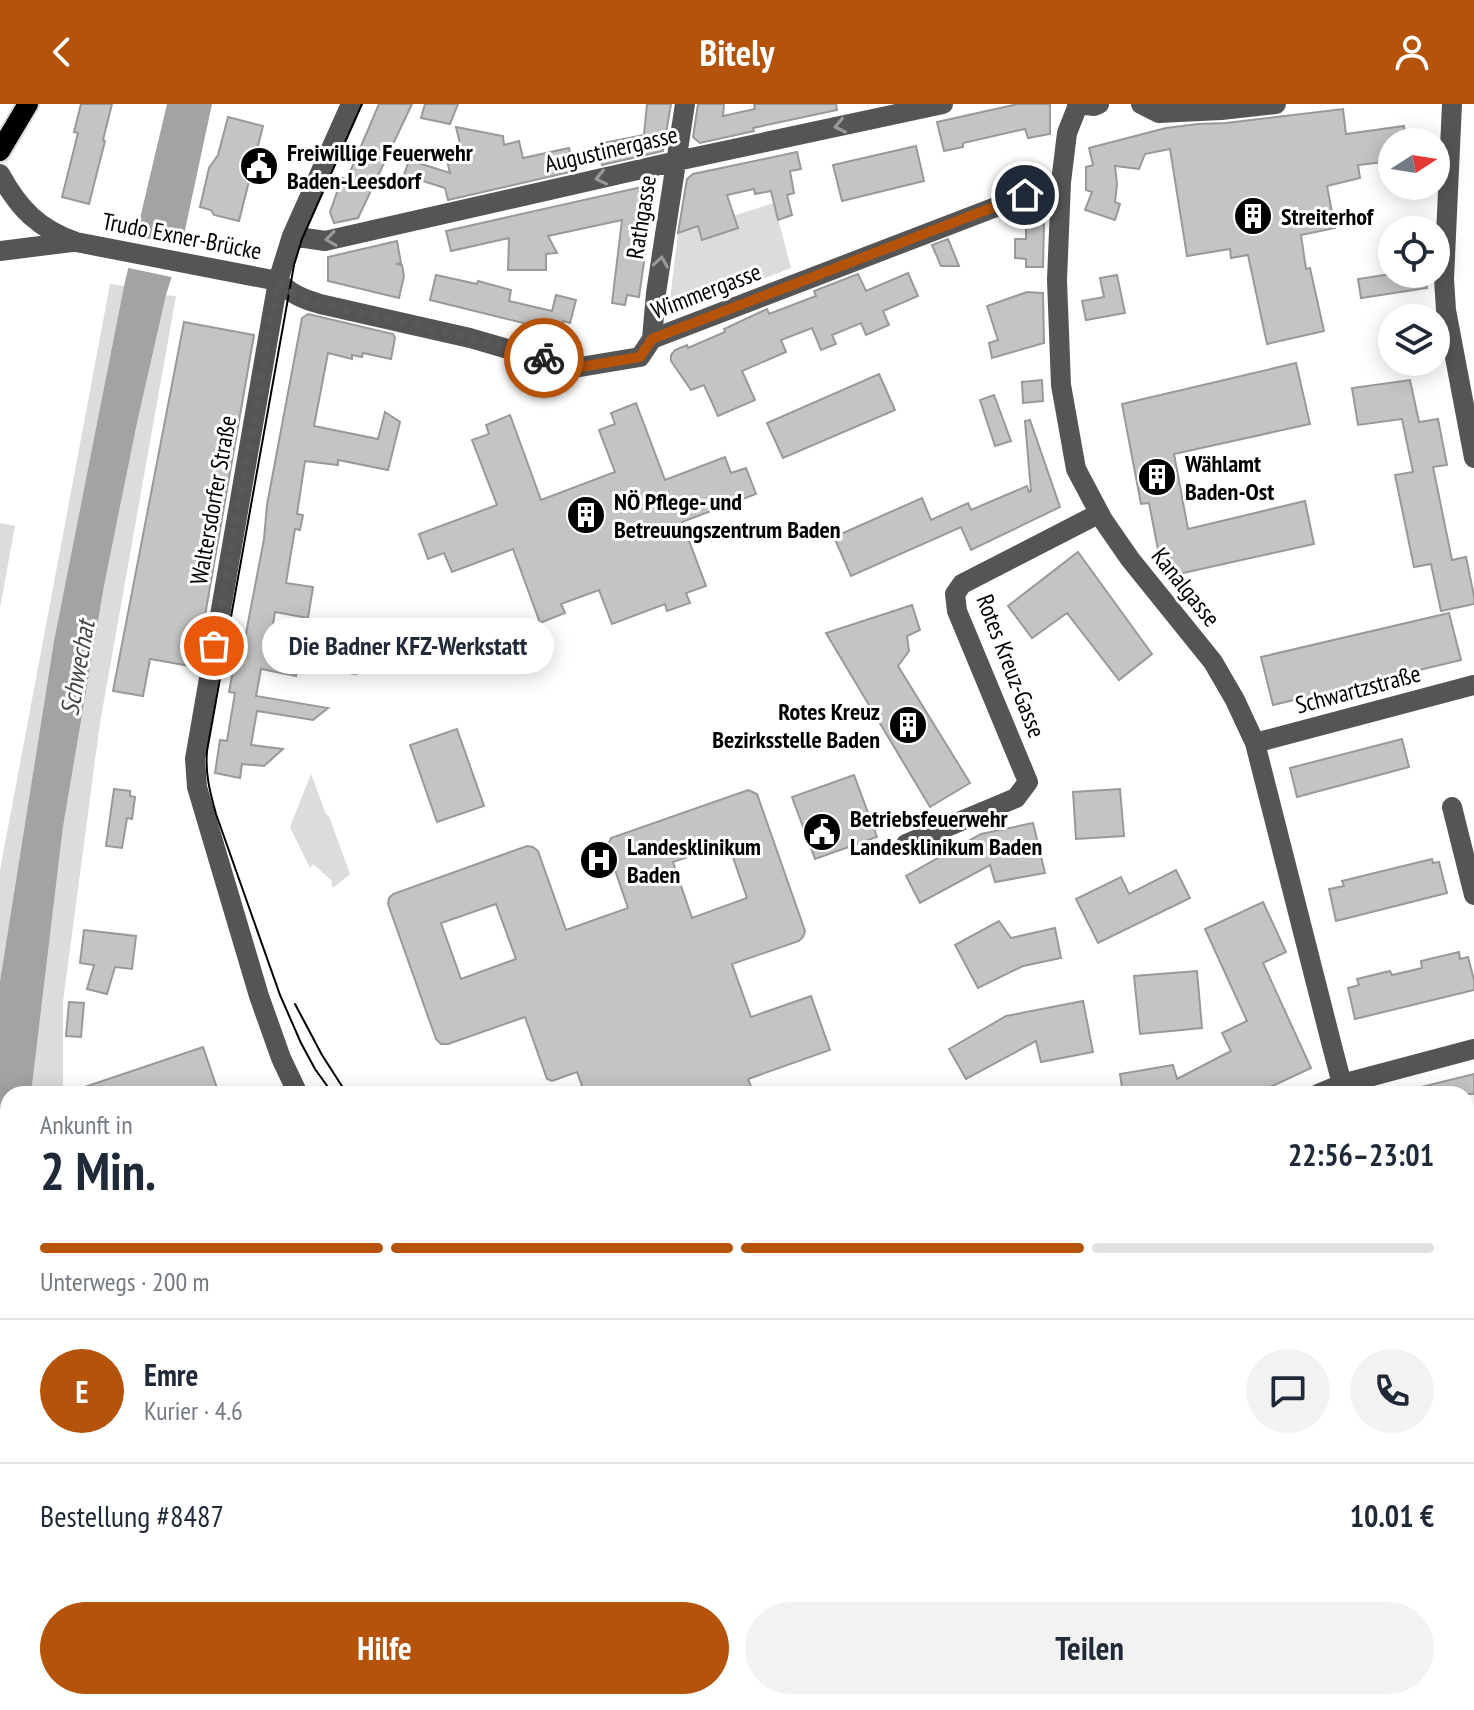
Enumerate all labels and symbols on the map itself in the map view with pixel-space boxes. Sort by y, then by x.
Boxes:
one-way arrow [833,117,847,134]
street label: Augustinergasse [541,119,681,179]
north arrow [1378,128,1450,200]
place label: Freiwillige Feuerwehr Baden-Leesdorf [287,137,474,196]
public building icon: Freiwillige Feuerwehr Baden-Leesdorf [238,145,280,187]
pin [991,161,1059,229]
one-way arrow [594,169,608,186]
street label: Rathgasse [619,173,663,261]
building icon: Streiterhof [1232,195,1274,237]
place label: Streiterhof [1281,201,1375,232]
street label: Trudo Exner-Brücke [100,205,264,267]
one-way arrow [324,230,337,247]
one-way arrow [651,255,668,269]
street label: Wimmergasse [647,256,765,326]
courier [504,318,584,398]
street label: Waltersdorfer Straße [183,413,243,587]
place label: Wählamt Baden-Ost [1184,448,1274,507]
building icon: Wählamt Baden-Ost [1136,456,1178,498]
place label: NÖ Pflege- und Betreuungszentrum Baden [614,486,841,545]
building icon: NÖ Pflege- und Betreuungszentrum Baden [565,494,607,536]
street label: Kanalgasse [1145,541,1227,633]
street label: Rotes Kreuz-Gasse [969,590,1053,742]
pin [180,612,248,680]
water label: Schwechat [52,615,102,718]
callout: Die Badner KFZ-Werkstatt [262,618,554,674]
street label: Schwartzstraße [1292,657,1424,721]
place label: Rotes Kreuz Bezirksstelle Baden [712,696,880,755]
building icon: Rotes Kreuz Bezirksstelle Baden [887,704,929,746]
place label: Betriebsfeuerwehr Landesklinikum Baden [850,803,1042,862]
public building icon: Betriebsfeuerwehr Landesklinikum Baden [801,811,843,853]
place label: Landesklinikum Baden [627,831,761,890]
hospital icon: Landesklinikum Baden [578,839,620,881]

